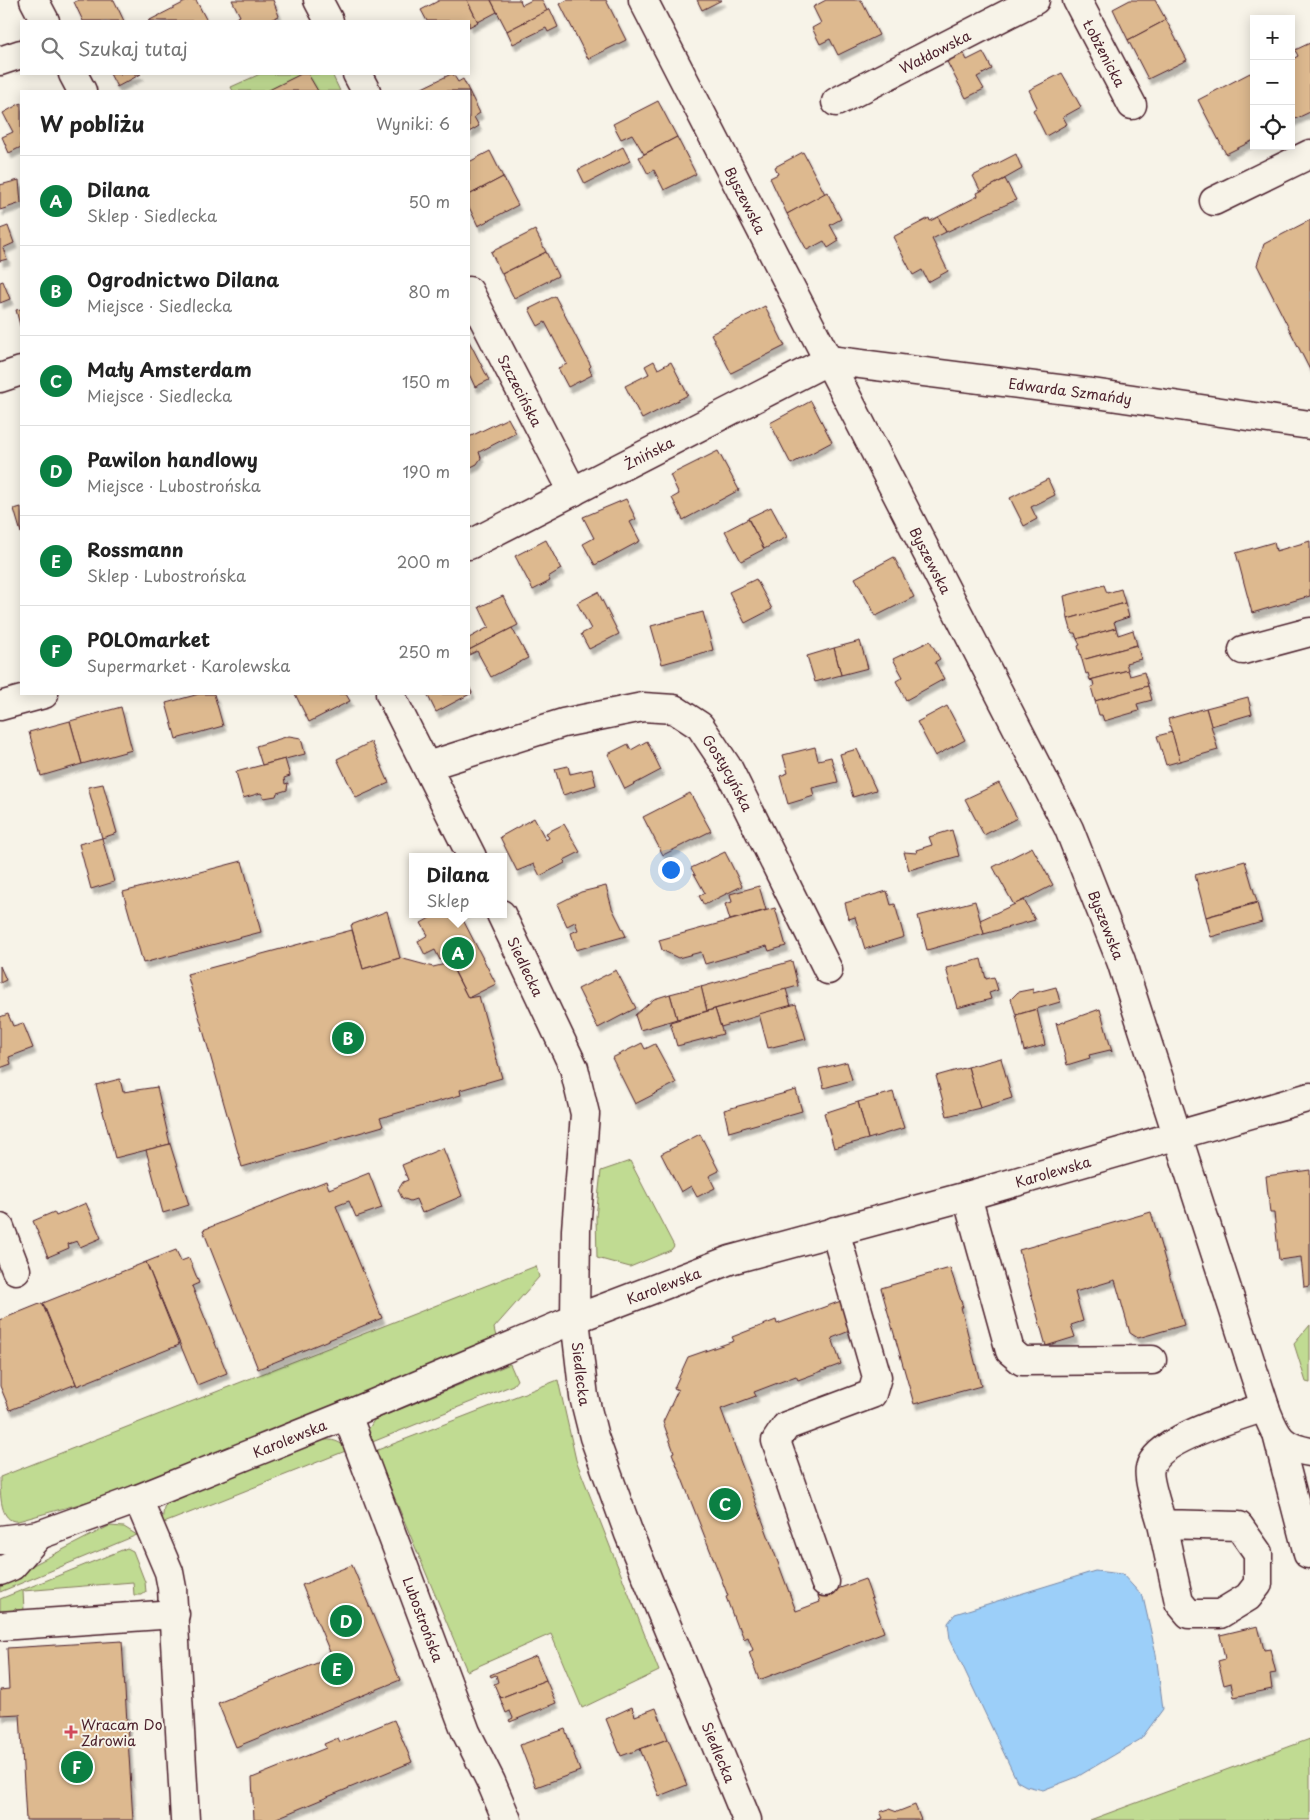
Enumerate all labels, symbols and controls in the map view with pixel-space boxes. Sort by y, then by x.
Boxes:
street label: Łobżenicka [1078,15,1131,91]
map controls [1250,15,1295,150]
button: + [1250,15,1295,60]
search box [20,20,470,75]
street label: Wałdowska [896,24,974,78]
icon: search [38,34,66,62]
text: Szukaj tutaj [78,34,188,62]
button: − [1250,60,1295,105]
button: locate [1250,105,1295,150]
text: W pobliżu [40,107,145,139]
text: Wyniki: 6 [376,111,450,135]
street label: Byszewska [720,163,772,237]
text: Dilana [87,175,150,203]
text: A [50,189,62,213]
text: 50 m [409,189,450,213]
text: Sklep · Siedlecka [87,203,217,227]
text: Ogrodnictwo Dilana [87,265,279,293]
text: B [51,279,61,303]
text: 80 m [408,279,450,303]
text: Miejsce · Siedlecka [87,293,232,317]
street label: Szczecińska [493,351,548,430]
text: Mały Amsterdam [87,355,252,383]
text: C [50,369,62,393]
text: 150 m [402,369,450,393]
street label: Edwarda Szmańdy [1007,372,1133,409]
text: Miejsce · Siedlecka [87,383,232,407]
street label: Żnińska [620,431,678,474]
text: Pawilon handlowy [87,445,258,473]
text: D [50,459,62,483]
text: 190 m [402,459,450,483]
text: Miejsce · Lubostrońska [87,473,261,497]
street label: Byszewska [905,523,957,598]
text: Rossmann [87,535,184,563]
text: E [51,549,61,573]
text: 200 m [397,549,450,573]
text: Sklep · Lubostrońska [87,563,246,587]
text: POLOmarket [87,625,210,653]
text: F [51,639,61,663]
text: 250 m [399,639,450,663]
text: Supermarket · Karolewska [87,653,290,677]
street label: Gostycyńska [698,730,758,815]
popup [409,853,507,918]
your location [658,857,684,883]
text: Dilana [426,860,490,888]
street label: Byszewska [1084,887,1130,963]
text: Sklep [426,888,469,912]
street label: Siedlecka [503,933,549,1000]
pin: A [442,934,474,972]
pin: B [332,1019,364,1057]
street label: Karolewska [1013,1150,1093,1192]
street label: Karolewska [623,1262,704,1309]
street label: Siedlecka [567,1341,596,1408]
street label: Karolewska [249,1414,330,1462]
pin: C [709,1485,741,1523]
street label: Lubostrońska [398,1573,449,1665]
pin: D [330,1602,362,1640]
pin: E [321,1650,353,1688]
place label: Wracam Do Zdrowia [81,1714,163,1751]
street label: Siedlecka [697,1719,741,1786]
marker: Wracam Do Zdrowia [65,1726,77,1738]
pin: F [61,1748,93,1786]

